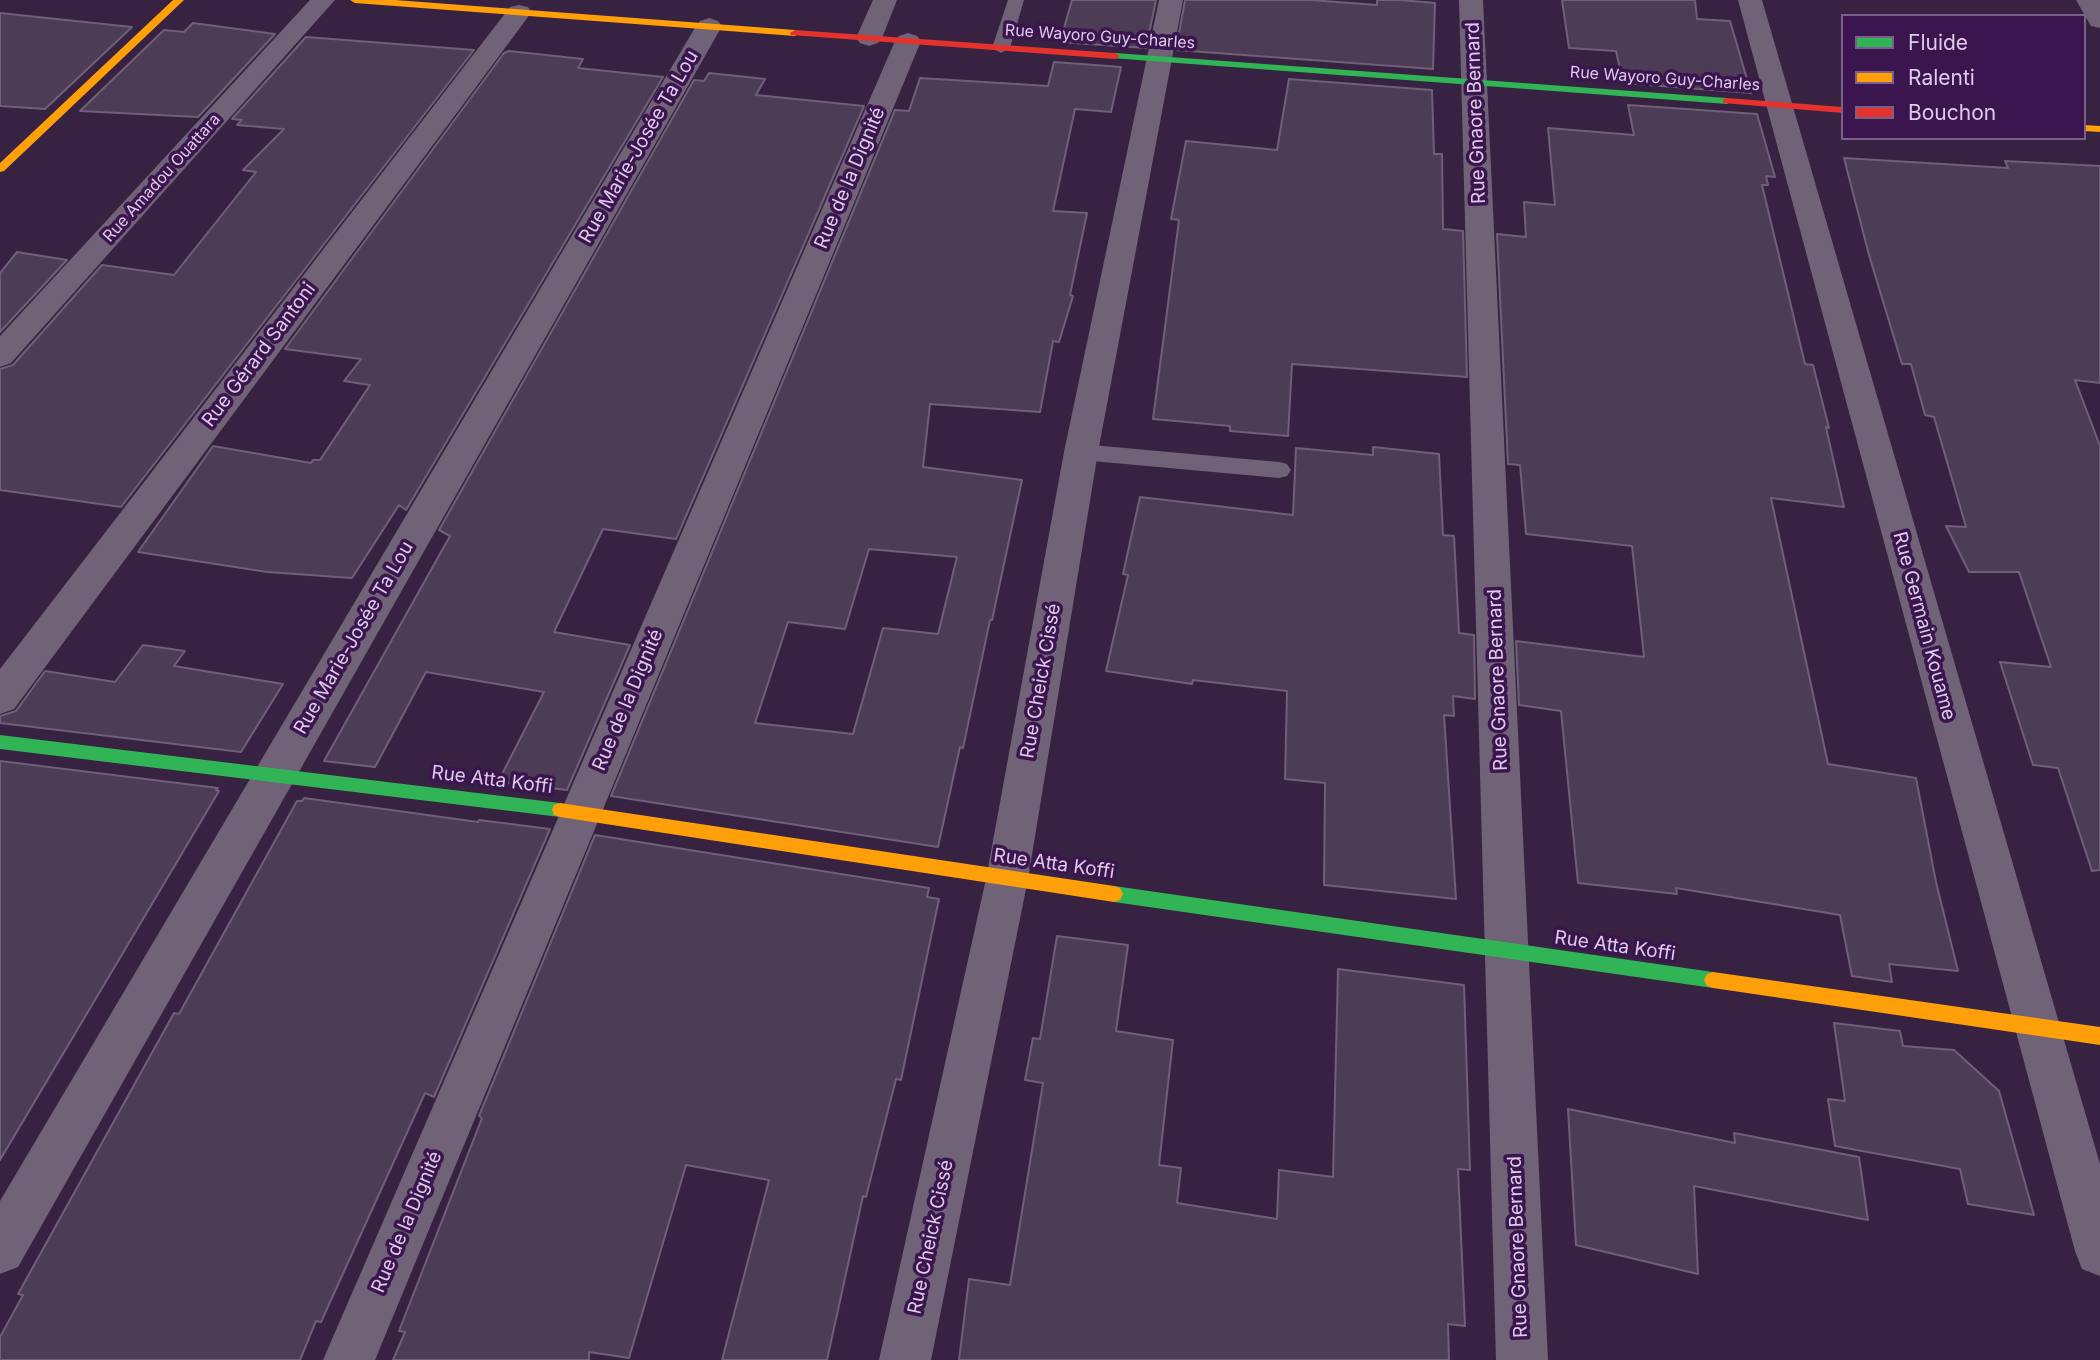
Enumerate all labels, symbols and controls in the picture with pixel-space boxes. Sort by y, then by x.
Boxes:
legend [1841,14,2086,140]
street label: Rue Wayoro Guy-Charles [1004,21,1196,53]
street label: Rue Gnaore Bernard [1461,22,1491,204]
text: Fluide [1908,30,1968,55]
street label: Rue Marie-Josée Ta Lou [574,47,704,247]
street label: Rue Wayoro Guy-Charles [1569,63,1761,95]
text: Ralenti [1908,65,1975,90]
text: Bouchon [1908,100,1996,125]
street label: Rue de la Dignité [810,104,890,252]
street label: Rue Amadou Ouattara [99,110,225,246]
street label: Rue Gérard Santoni [198,279,320,431]
street label: Rue Germain Kouame [1888,529,1960,723]
street label: Rue Marie-Josée Ta Lou [289,538,419,738]
street label: Rue Gnaore Bernard [1483,589,1513,771]
street label: Rue Cheick Cissé [1016,602,1066,760]
street label: Rue de la Dignité [588,626,668,774]
street label: Rue Atta Koffi [430,761,554,799]
street label: Rue Atta Koffi [992,844,1116,884]
street label: Rue Atta Koffi [1553,926,1677,966]
street label: Rue de la Dignité [367,1148,447,1296]
street label: Rue Gnaore Bernard [1503,1156,1533,1338]
street label: Rue Cheick Cissé [904,1158,958,1316]

